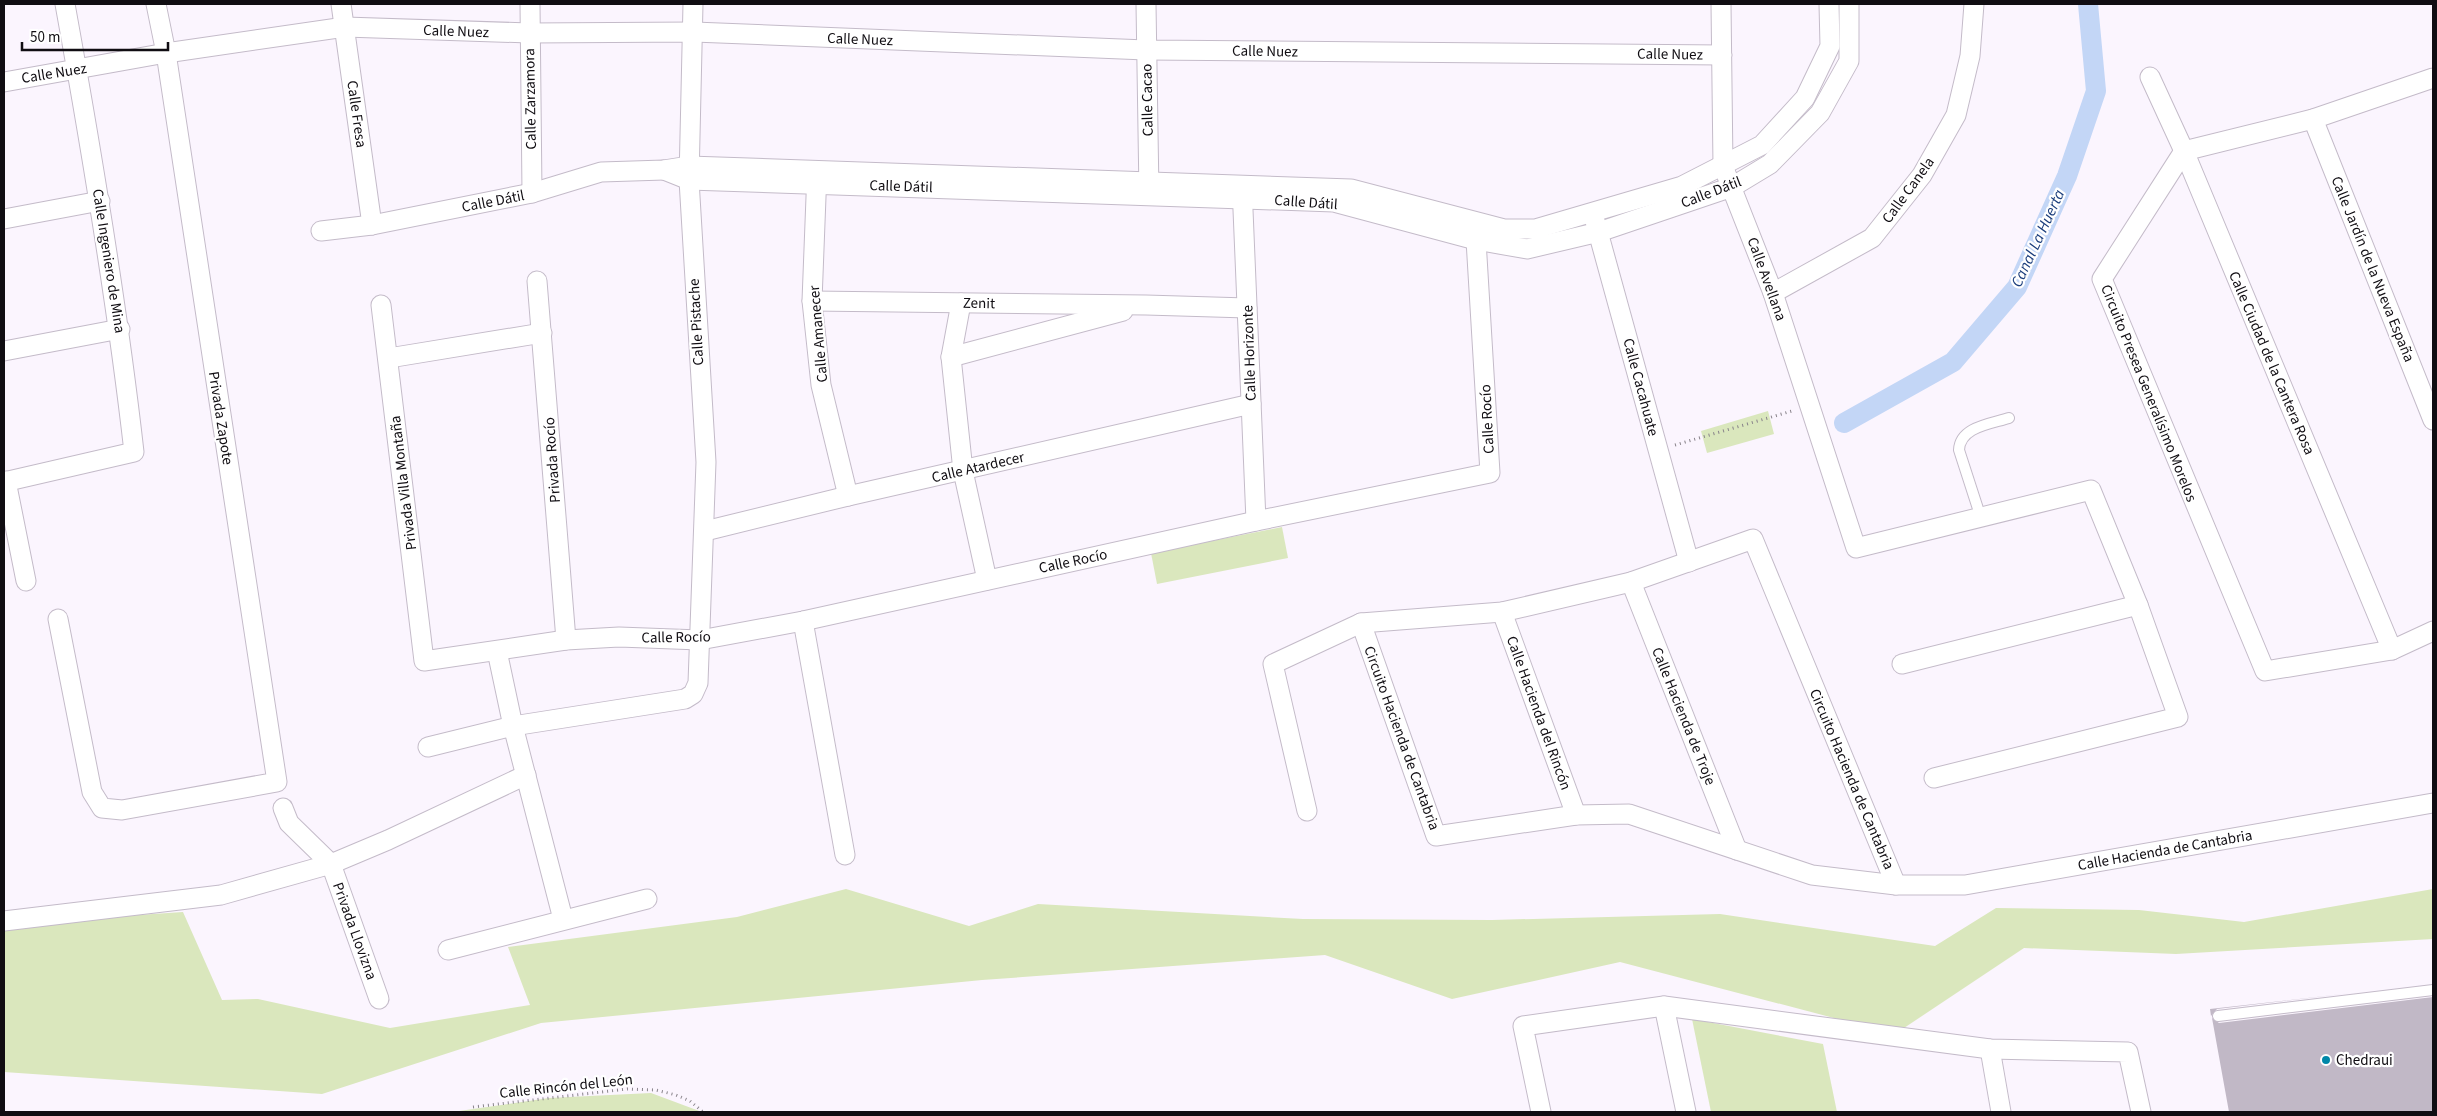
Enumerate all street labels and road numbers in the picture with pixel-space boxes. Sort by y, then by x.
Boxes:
street label: Calle Nuez [423,20,489,43]
street label: Calle Nuez [827,28,893,51]
street label: Calle Nuez [1232,40,1298,63]
street label: Calle Nuez [1637,43,1703,66]
street label: Calle Zarzamora [519,48,542,150]
street label: Calle Nuez [20,58,88,89]
street label: Calle Cacao [1136,63,1159,137]
street label: Calle Fresa [341,79,372,149]
street label: Calle Canela [1877,153,1940,228]
street label: Calle Dátil [1678,171,1745,214]
street label: Calle Jardín de la Nueva España [2326,173,2419,365]
street label: Calle Dátil [869,175,933,198]
street label: Calle Dátil [460,185,526,218]
street label: Calle Ingeniero de Mina [87,187,130,335]
street label: Calle Dátil [1274,190,1338,215]
street label: Calle Avellana [1742,234,1791,324]
street label: Calle Ciudad de la Cantera Rosa [2223,268,2320,458]
street label: Calle Pistache [684,278,709,366]
street label: Circuito Presea Generalísimo Morelos [2095,281,2202,505]
street label: Calle Amanecer [804,284,833,383]
street label: Zenit [963,293,995,314]
street label: Calle Horizonte [1237,305,1262,401]
street label: Calle Cacahuate [1617,336,1664,438]
street label: Privada Zapote [203,370,238,466]
street label: Calle Rocío [1475,384,1500,454]
street label: Privada Villa Montaña [385,414,422,551]
street label: Privada Rocío [539,416,566,503]
street label: Calle Atardecer [930,446,1027,488]
street label: Calle Rocío [1037,544,1109,579]
street label: Calle Rocío [641,626,711,649]
street label: Calle Hacienda del Rincón [1501,633,1576,793]
street label: Circuito Hacienda de Cantabria [1358,643,1445,833]
street label: Calle Hacienda de Troje [1646,644,1721,788]
street label: Circuito Hacienda de Cantabria [1804,686,1899,873]
street label: Calle Hacienda de Cantabria [2076,825,2254,876]
street label: Privada Llovizna [327,879,382,983]
street label: Calle Rincón del León [498,1069,634,1104]

